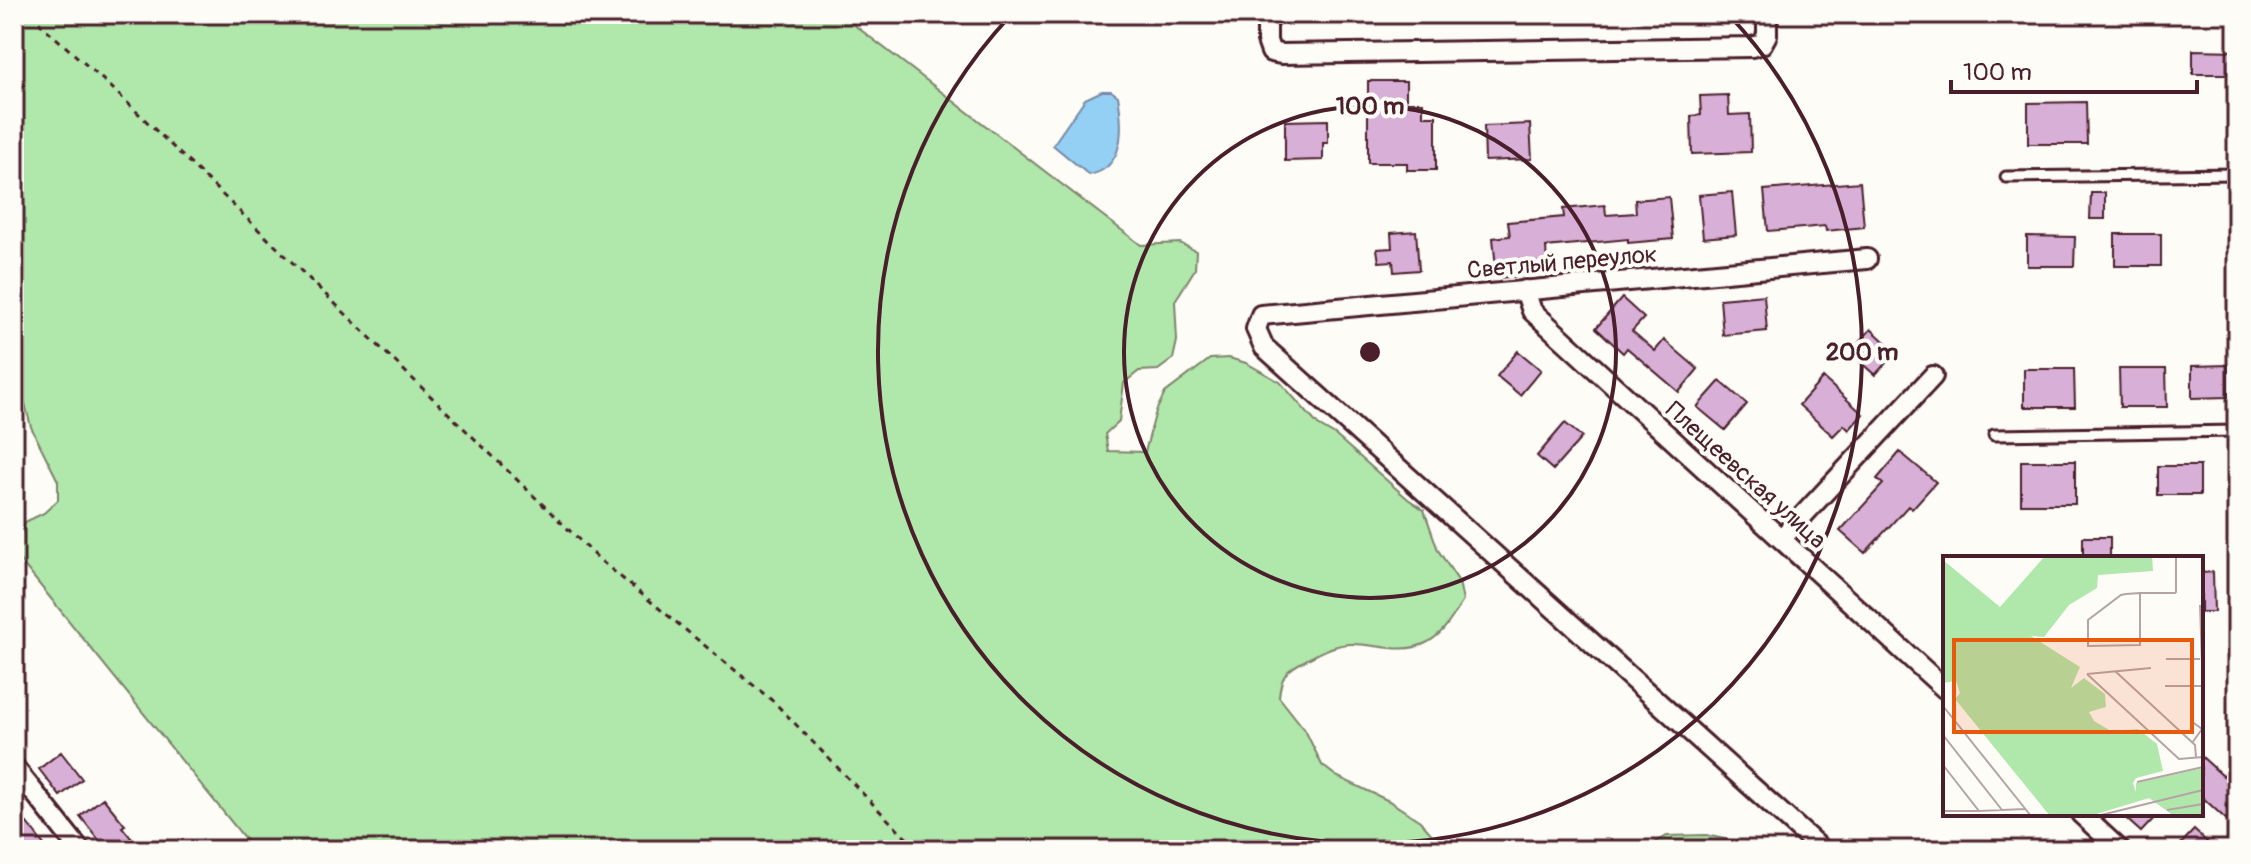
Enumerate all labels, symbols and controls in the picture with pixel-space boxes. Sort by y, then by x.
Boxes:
scale bar [1951,44,2197,94]
text: 100 m [1963,58,2032,87]
text: 100 m [1336,92,1404,121]
street label: Светлый переулок [1466,240,1658,285]
centre of rings [1356,338,1384,366]
text: 200 m [1826,338,1898,367]
street label: Плещеевская улица [1660,396,1832,555]
inset map [1943,556,2203,816]

